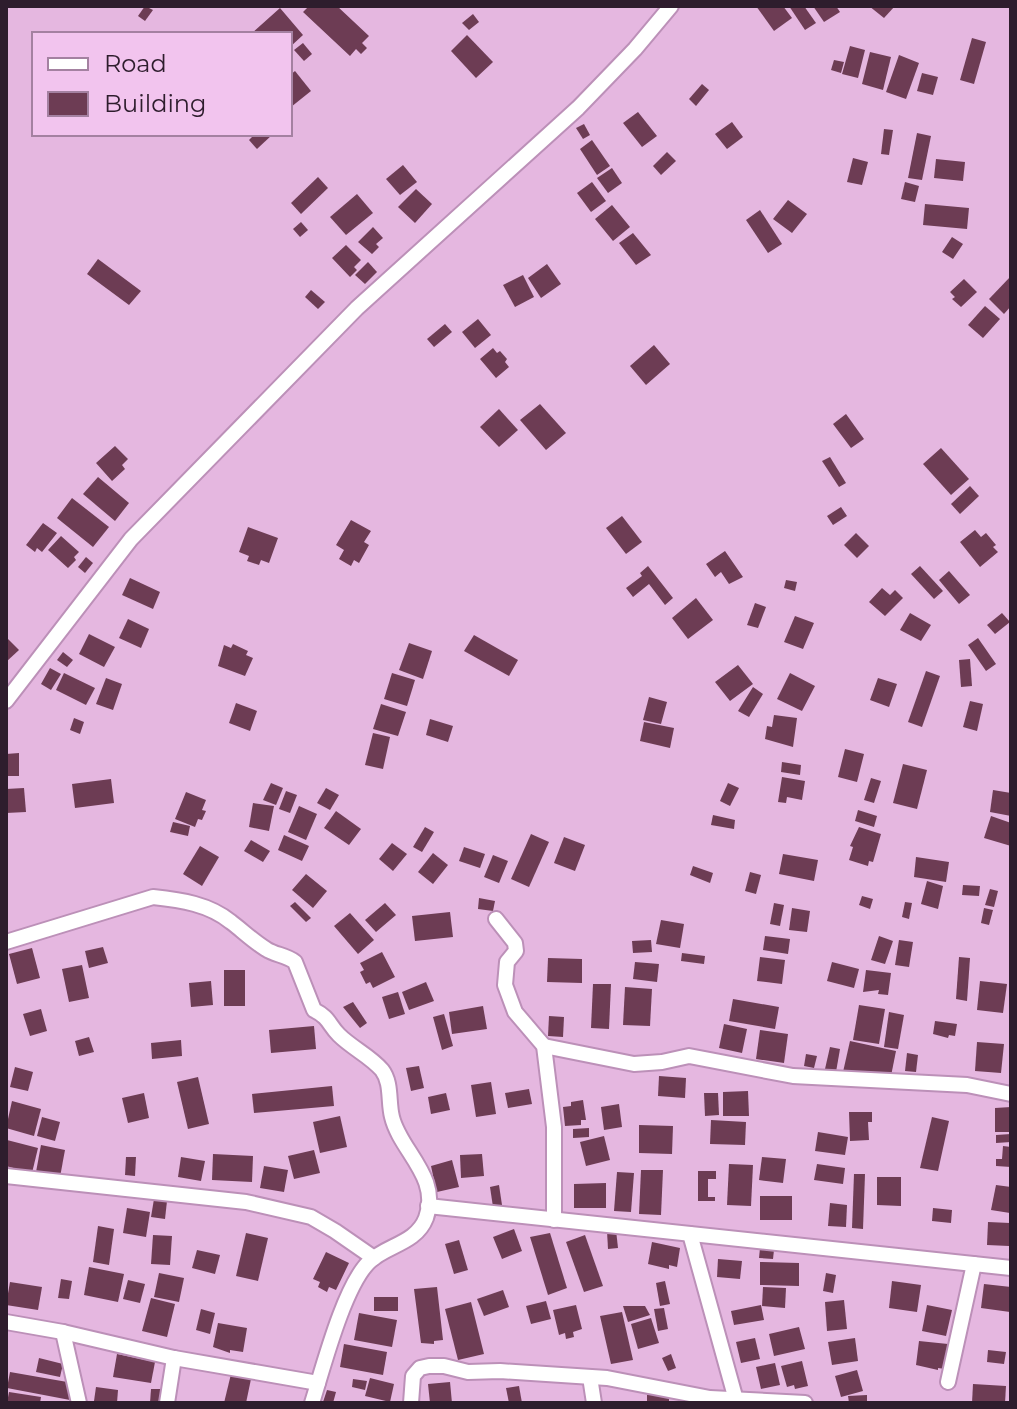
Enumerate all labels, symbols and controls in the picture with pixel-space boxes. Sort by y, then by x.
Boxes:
legend [32,32,292,136]
text: Road [104,49,167,78]
text: Building [104,89,207,118]

